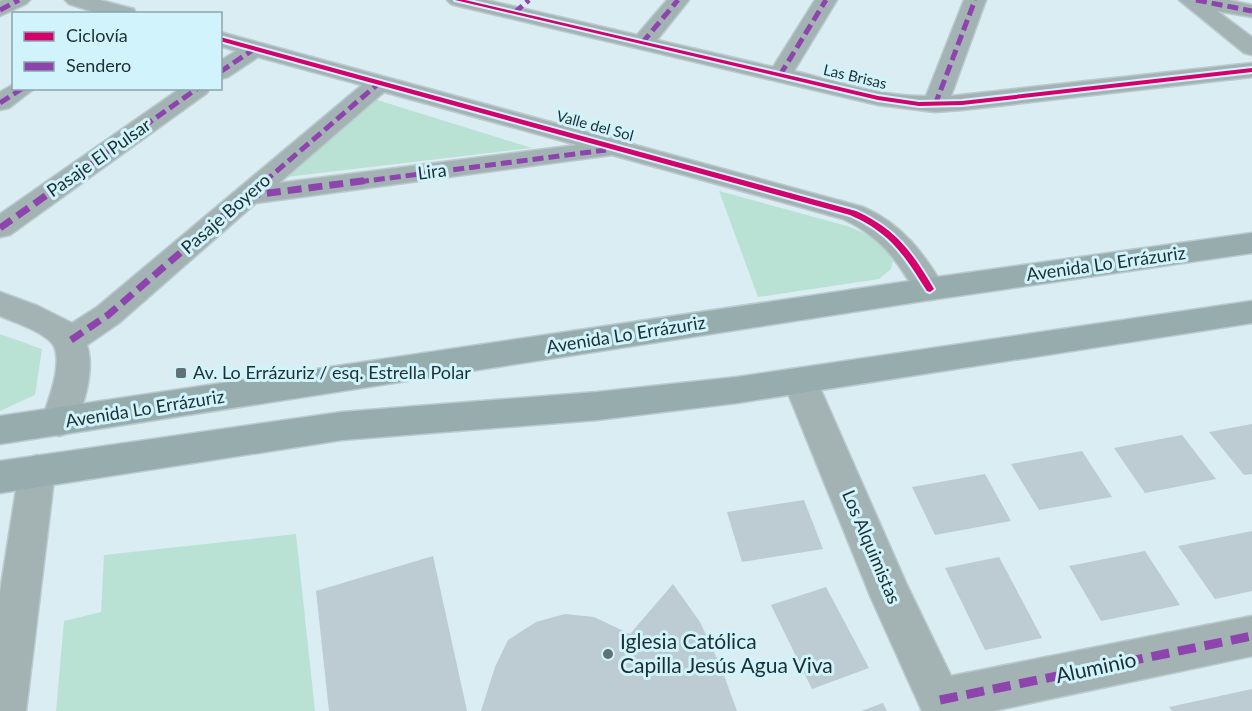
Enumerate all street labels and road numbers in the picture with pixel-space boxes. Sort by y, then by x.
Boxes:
street label: Las Brisas [822,60,889,92]
street label: Valle del Sol [555,106,636,144]
street label: Pasaje El Pulsar [42,113,155,201]
street label: Lira [416,158,448,184]
street label: Pasaje Boyero [176,169,274,258]
street label: Avenida Lo Errázuriz [1025,241,1187,285]
street label: Avenida Lo Errázuriz [545,311,707,357]
street label: Avenida Lo Errázuriz [64,385,226,431]
street label: Los Alquimistas [838,486,906,607]
street label: Aluminio [1053,646,1138,687]

